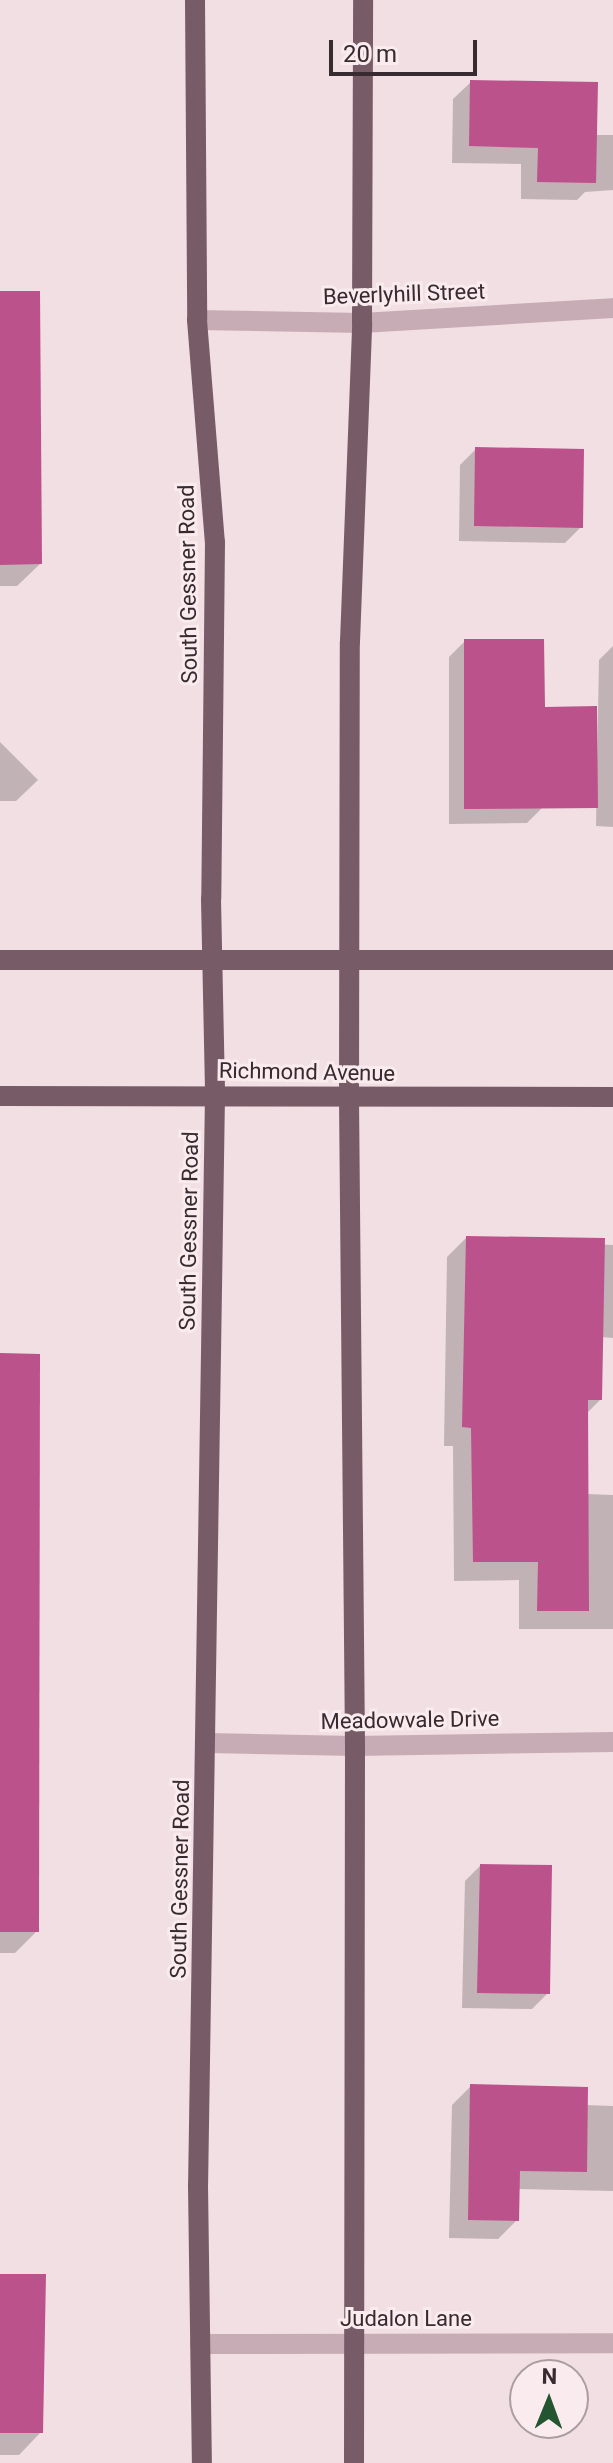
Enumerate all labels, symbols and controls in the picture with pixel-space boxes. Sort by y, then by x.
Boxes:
scale bar [333,24,481,74]
text: 20 m [343,40,397,68]
street label: Beverlyhill Street [322,278,486,310]
street label: South Gessner Road [173,484,203,684]
street label: Richmond Avenue [219,1057,395,1087]
street label: South Gessner Road [174,1131,204,1331]
street label: Meadowvale Drive [320,1705,500,1735]
street label: South Gessner Road [165,1779,195,1979]
street label: Judalon Lane [340,2306,472,2332]
north arrow [509,2359,589,2439]
text: N [541,2364,557,2389]

